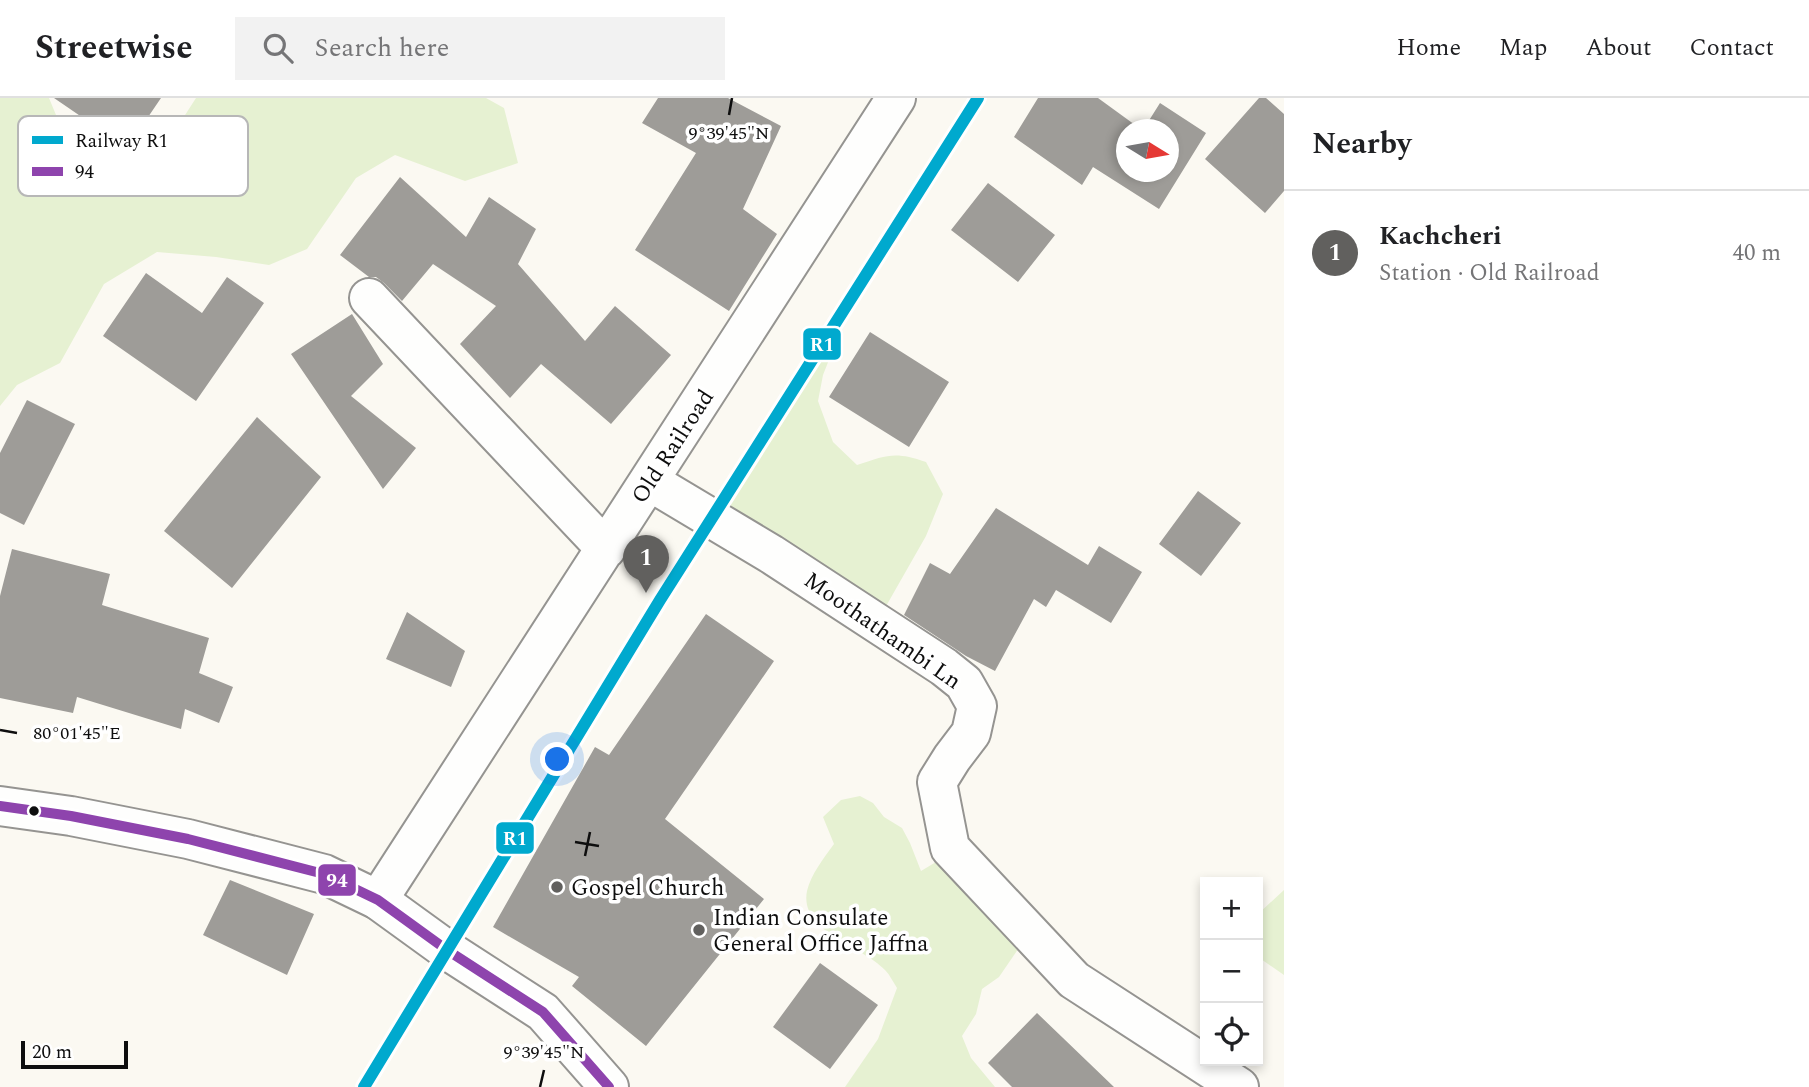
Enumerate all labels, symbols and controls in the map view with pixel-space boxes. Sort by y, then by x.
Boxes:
search box [235,17,725,80]
text: Streetwise [35,23,193,73]
text: Search here [315,28,449,68]
icon: search [259,29,297,67]
text: Home [1396,30,1461,66]
text: Map [1499,30,1547,66]
text: About [1585,30,1651,66]
text: Contact [1689,30,1774,66]
legend [18,116,248,196]
north arrow [1116,119,1179,182]
text: 9°39'45"N [689,120,769,147]
text: Nearby [1312,121,1411,167]
text: Railway R1 [75,127,168,156]
text: 94 [75,158,95,187]
text: Kachcheri [1379,216,1502,256]
text: 1 [1329,236,1341,271]
text: 40 m [1732,236,1781,271]
text: Station · Old Railroad [1379,256,1600,291]
line badge: R1 [802,327,842,361]
text: R1 [810,331,834,360]
street label: Old Railroad [623,383,724,511]
pin: 1 [623,535,669,593]
street label: Moothathambi Ln [796,564,968,699]
text: 80°01'45"E [33,720,121,747]
your location [540,742,574,776]
unlabelled marker [27,804,41,818]
line badge: R1 [495,821,535,855]
text: R1 [503,825,527,854]
line badge: 94 [317,863,357,897]
text: 94 [326,867,348,896]
place label: Gospel Church [571,871,724,906]
map controls [1200,877,1263,1066]
button: + [1200,877,1263,940]
marker: Gospel Church [549,879,565,895]
place label: Indian Consulate General Office Jaffna [713,901,929,962]
marker: Indian Consulate General Office Jaffna [691,922,707,938]
button: − [1200,940,1263,1003]
button: locate [1200,1003,1263,1066]
scale bar [21,1038,128,1070]
text: 20 m [32,1038,72,1067]
text: 9°39'45"N [504,1039,584,1066]

